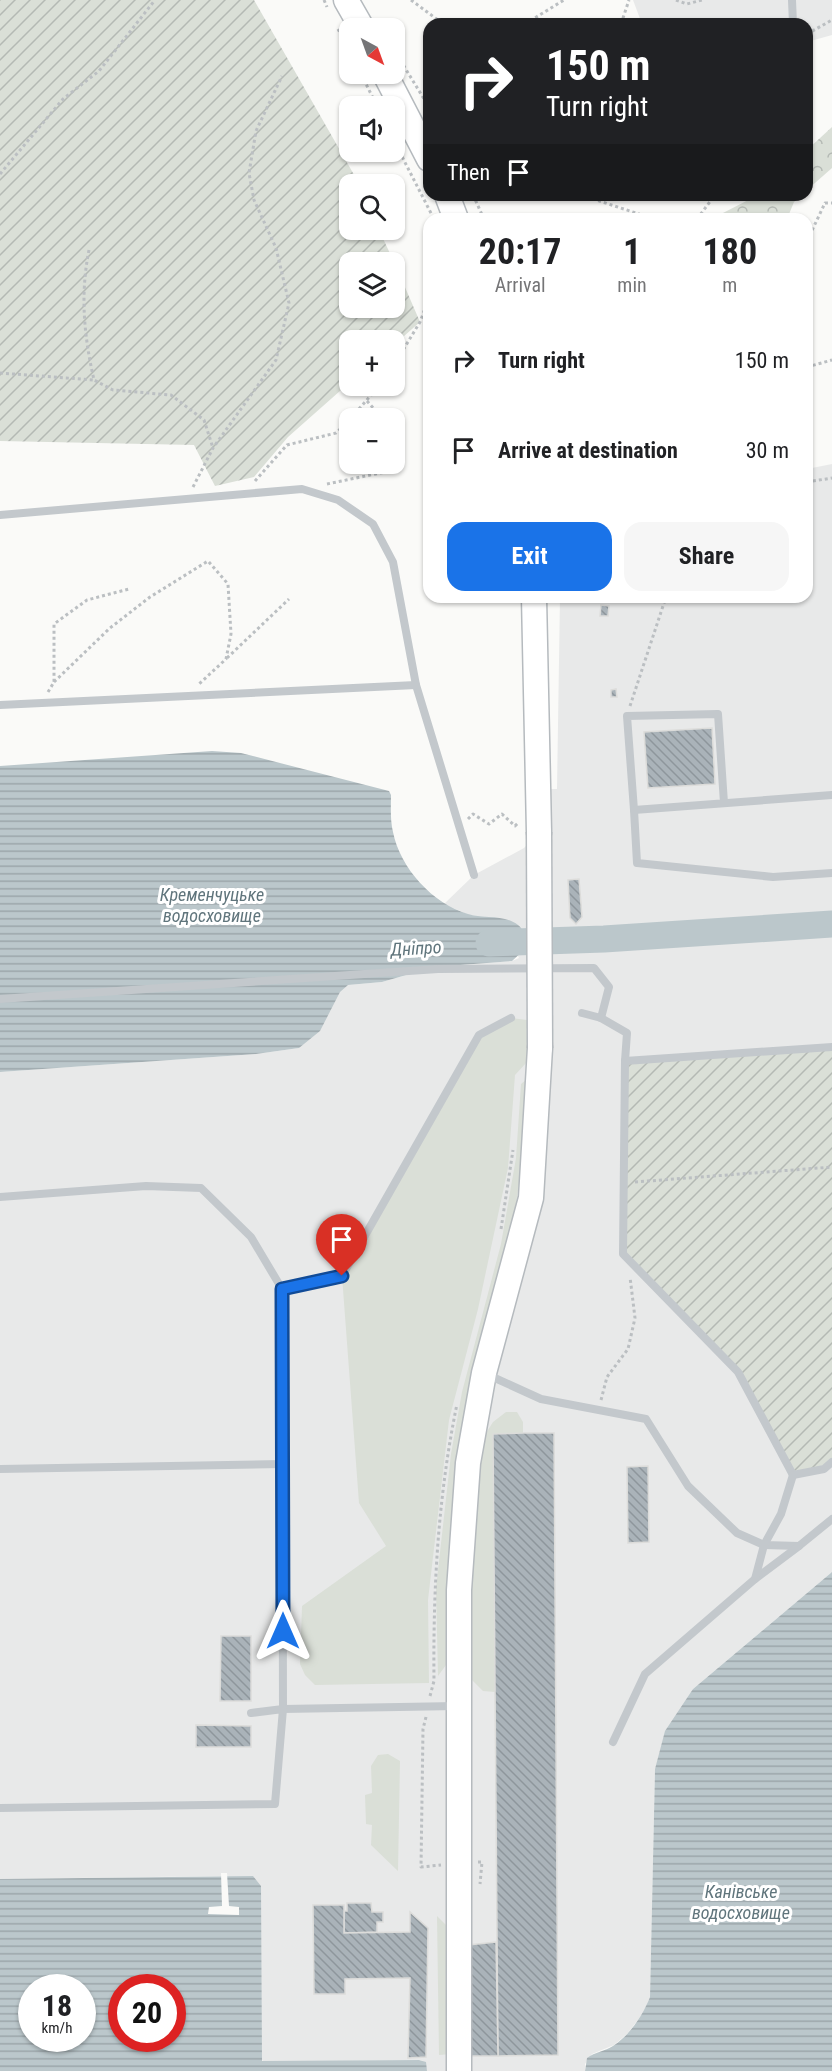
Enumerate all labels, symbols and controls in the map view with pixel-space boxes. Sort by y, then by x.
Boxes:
north arrow [339,18,405,84]
map controls [339,18,405,474]
text: 150 m [546,41,651,90]
icon: right [447,42,525,120]
text: Turn right [546,91,648,123]
button: sound [339,96,405,162]
icon: arrive [502,156,535,189]
text: Then [447,160,490,185]
button: search [339,174,405,240]
text: 20:17 [479,231,561,273]
text: 1 [623,231,641,273]
text: 180 [703,231,757,273]
button: layers [339,252,405,318]
text: Arrival [495,273,546,297]
text: min [617,273,647,297]
text: m [722,273,737,297]
button: + [339,330,405,396]
icon: right [447,344,480,377]
text: Turn right [498,348,585,373]
text: 150 m [735,348,789,373]
button: − [339,408,405,474]
icon: arrive [447,434,480,467]
text: Arrive at destination [498,438,678,463]
text: 30 m [746,438,789,463]
button: Exit [447,522,612,591]
button: Share [624,522,789,591]
water label: Кременчуцьке водосховище [160,884,264,926]
water label: Дніпро [389,936,442,960]
pin [316,1214,367,1276]
icon: arrive [325,1223,358,1256]
position arrow [251,1599,315,1663]
water label: Канівське водосховище [692,1881,790,1923]
speed limit sign: 20 [108,1974,186,2052]
text: 18 [42,1988,72,2023]
text: km/h [42,2019,72,2037]

